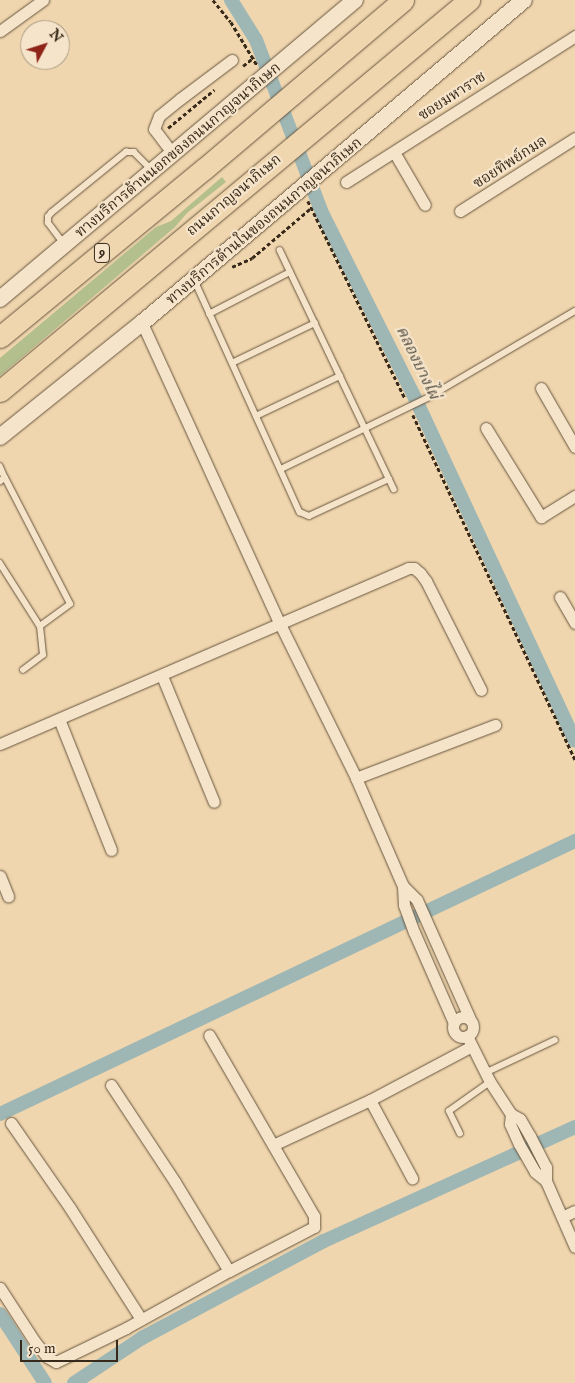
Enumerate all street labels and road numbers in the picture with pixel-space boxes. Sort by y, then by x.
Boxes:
street label: ทางบริการด้านนอกของถนนกาญจนาภิเษก [71,59,285,241]
street label: ซอยมหาราช [415,68,489,124]
street label: ซอยทิพย์กมล [470,132,550,192]
street label: ทางบริการด้านในของถนนกาญจนาภิเษก [162,134,366,308]
street label: ถนนกาญจนาภิเษก [183,150,285,240]
road number: 9 [93,242,111,264]

